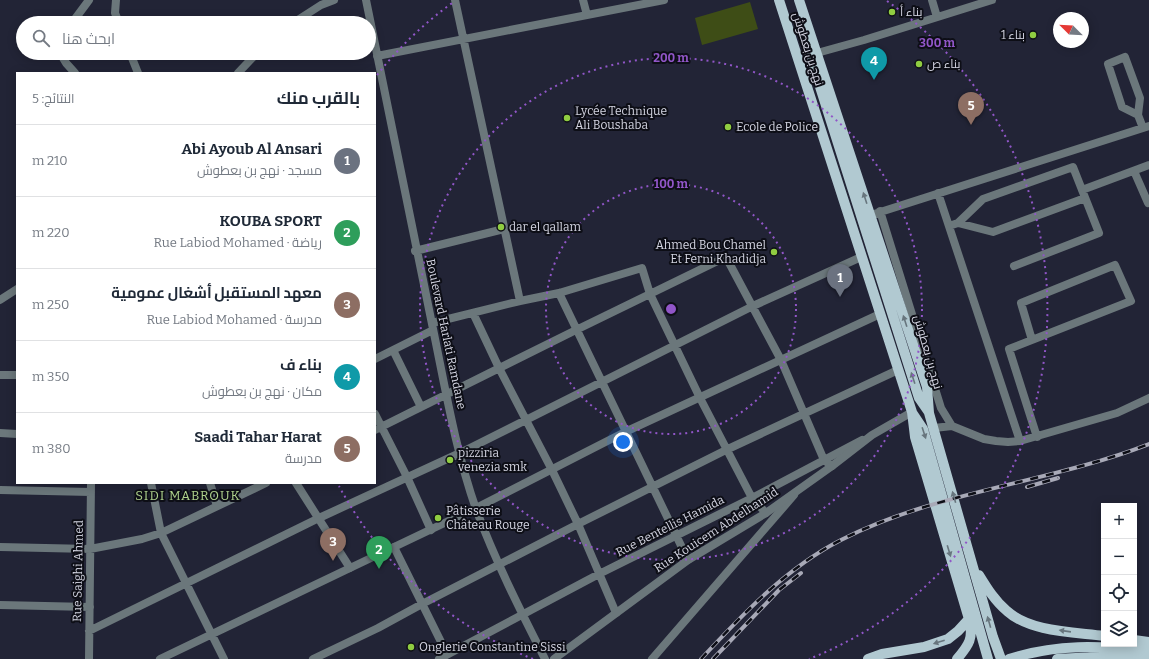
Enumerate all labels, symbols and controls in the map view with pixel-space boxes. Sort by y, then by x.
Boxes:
place label: بناء أ [900,4,922,19]
marker: بناء أ [887,7,897,17]
street label: نهج بن بعطوش [789,11,826,88]
north arrow [1053,12,1089,48]
search box [16,16,376,60]
icon: search [30,27,52,49]
place label: بناء 1 [1001,28,1025,42]
text: ابحث هنا [62,30,115,48]
marker: بناء 1 [1028,30,1038,40]
text: 300 m [919,36,955,50]
pin: 4 [861,47,887,80]
text: 200 m [653,51,689,65]
place label: بناء ص [927,57,961,71]
marker: بناء ص [914,59,924,69]
text: بالقرب منك [277,88,360,109]
text: النتائج: 5 [32,91,74,106]
pin: 5 [958,92,984,125]
place label: Lycée Technique Ali Boushaba [575,104,667,132]
marker: Lycée Technique Ali Boushaba [562,113,572,123]
place label: Ecole de Police [736,120,818,134]
marker: Ecole de Police [723,122,733,132]
text: Abi Ayoub Al Ansari [181,140,322,158]
text: 210 m [32,153,68,168]
text: 1 [344,153,350,168]
text: مسجد · نهج بن بعطوش [197,163,322,178]
text: 100 m [654,177,689,191]
one-way arrow [862,191,868,203]
text: KOUBA SPORT [220,212,322,230]
place label: dar el qallam [509,220,581,234]
marker: dar el qallam [496,222,506,232]
text: 220 m [32,225,70,240]
text: 2 [343,225,351,240]
text: رياضة · Rue Labiod Mohamed [153,235,322,250]
place label: Ahmed Bou Chamel Et Ferni Khadidja [655,238,767,266]
marker: Ahmed Bou Chamel Et Ferni Khadidja [769,247,779,257]
street label: Boulevard Harlati Ramdane [423,257,469,411]
pin: 1 [827,264,853,297]
text: معهد المستقبل أشغال عمومية [111,284,322,302]
text: 250 m [32,297,69,312]
text: 3 [343,297,351,312]
centre of rings [664,302,678,316]
text: مدرسة · Rue Labiod Mohamed [146,312,322,327]
street label: نهج بن بعطوش [910,313,945,391]
one-way arrow [902,315,908,327]
text: بناء ف [280,356,322,374]
text: 350 m [32,369,70,384]
text: 4 [343,369,351,384]
one-way arrow [910,371,916,383]
text: مكان · نهج بن بعطوش [202,384,322,399]
text: Saadi Tahar Harat [194,428,322,446]
one-way arrow [921,428,927,440]
your location [613,432,633,452]
text: 380 m [32,441,71,456]
text: 5 [343,441,351,456]
place label: pizziria venezia smk [457,446,527,474]
text: مدرسة [285,451,322,466]
marker: pizziria venezia smk [445,455,455,465]
street label: Rue Kouicem Abdelhamid [651,485,781,575]
district label: SIDI MABROUK [135,488,241,503]
one-way arrow [950,491,956,503]
street label: Rue Bentellis Hamida [613,492,727,559]
map controls [1101,503,1137,647]
button: + [1101,503,1137,539]
place label: Pâtisserie Château Rouge [446,504,530,532]
marker: Pâtisserie Château Rouge [433,513,443,523]
street label: Rue Saighi Ahmed [70,520,86,622]
pin: 3 [320,528,346,561]
pin: 2 [366,536,392,569]
button: − [1101,539,1137,575]
one-way arrow [946,545,952,557]
button: locate [1101,575,1137,611]
button: layers [1101,611,1137,647]
one-way arrow [986,616,992,628]
one-way arrow [1059,628,1071,634]
one-way arrow [933,639,945,645]
place label: Onglerie Constantine Sissi [419,640,566,654]
marker: Onglerie Constantine Sissi [406,642,416,652]

